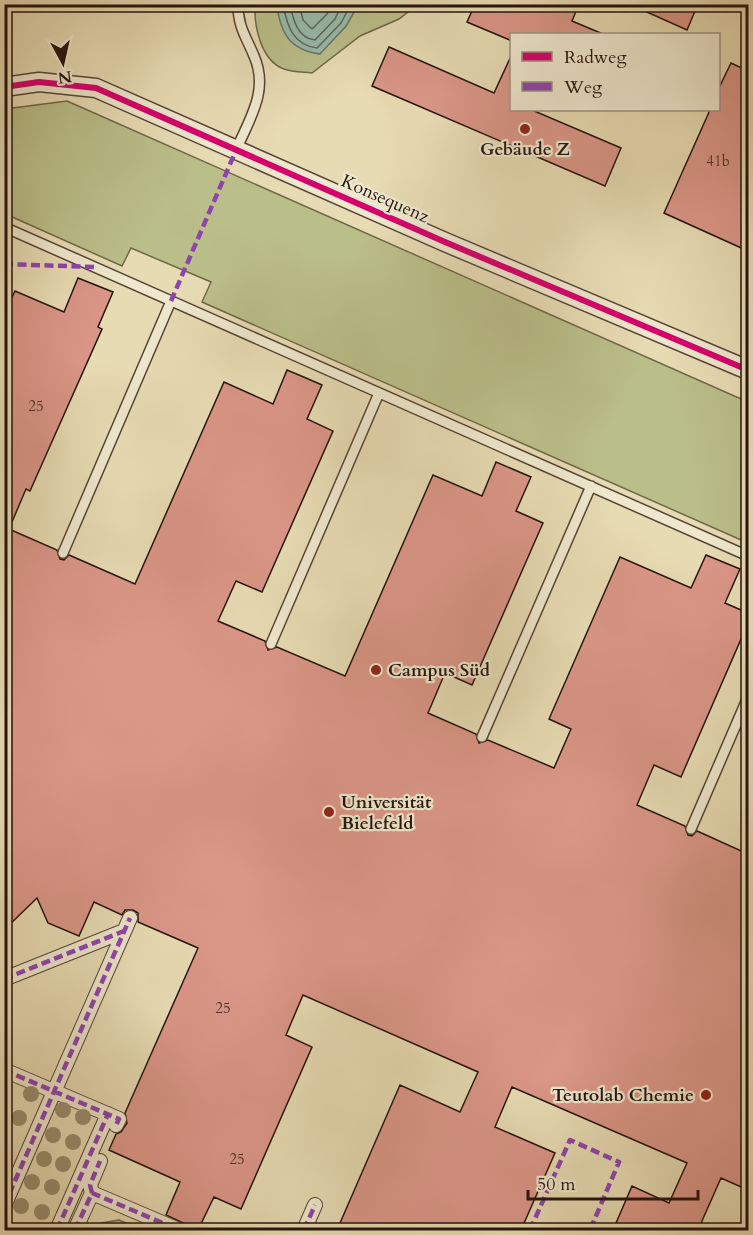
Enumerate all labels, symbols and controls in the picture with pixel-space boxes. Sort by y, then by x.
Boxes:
north arrow [33,33,93,93]
legend [510,33,720,111]
text: Radweg [564,45,627,70]
text: N [56,65,73,89]
text: Weg [563,75,603,100]
marker: Gebäude Z [518,122,532,136]
place label: Gebäude Z [480,137,570,162]
house number: 41b [706,151,730,171]
street label: Konsequenz [337,169,433,229]
house number: 25 [28,396,44,416]
place label: Campus Süd [388,658,491,683]
marker: Campus Süd [369,663,383,677]
place label: Universität Bielefeld [341,790,432,836]
marker: Universität Bielefeld [322,805,336,819]
house number: 25 [215,998,231,1018]
place label: Teutolab Chemie [552,1083,694,1108]
marker: Teutolab Chemie [699,1088,713,1102]
house number: 25 [229,1149,245,1169]
scale bar [528,1163,698,1201]
text: 50 m [537,1172,576,1197]

